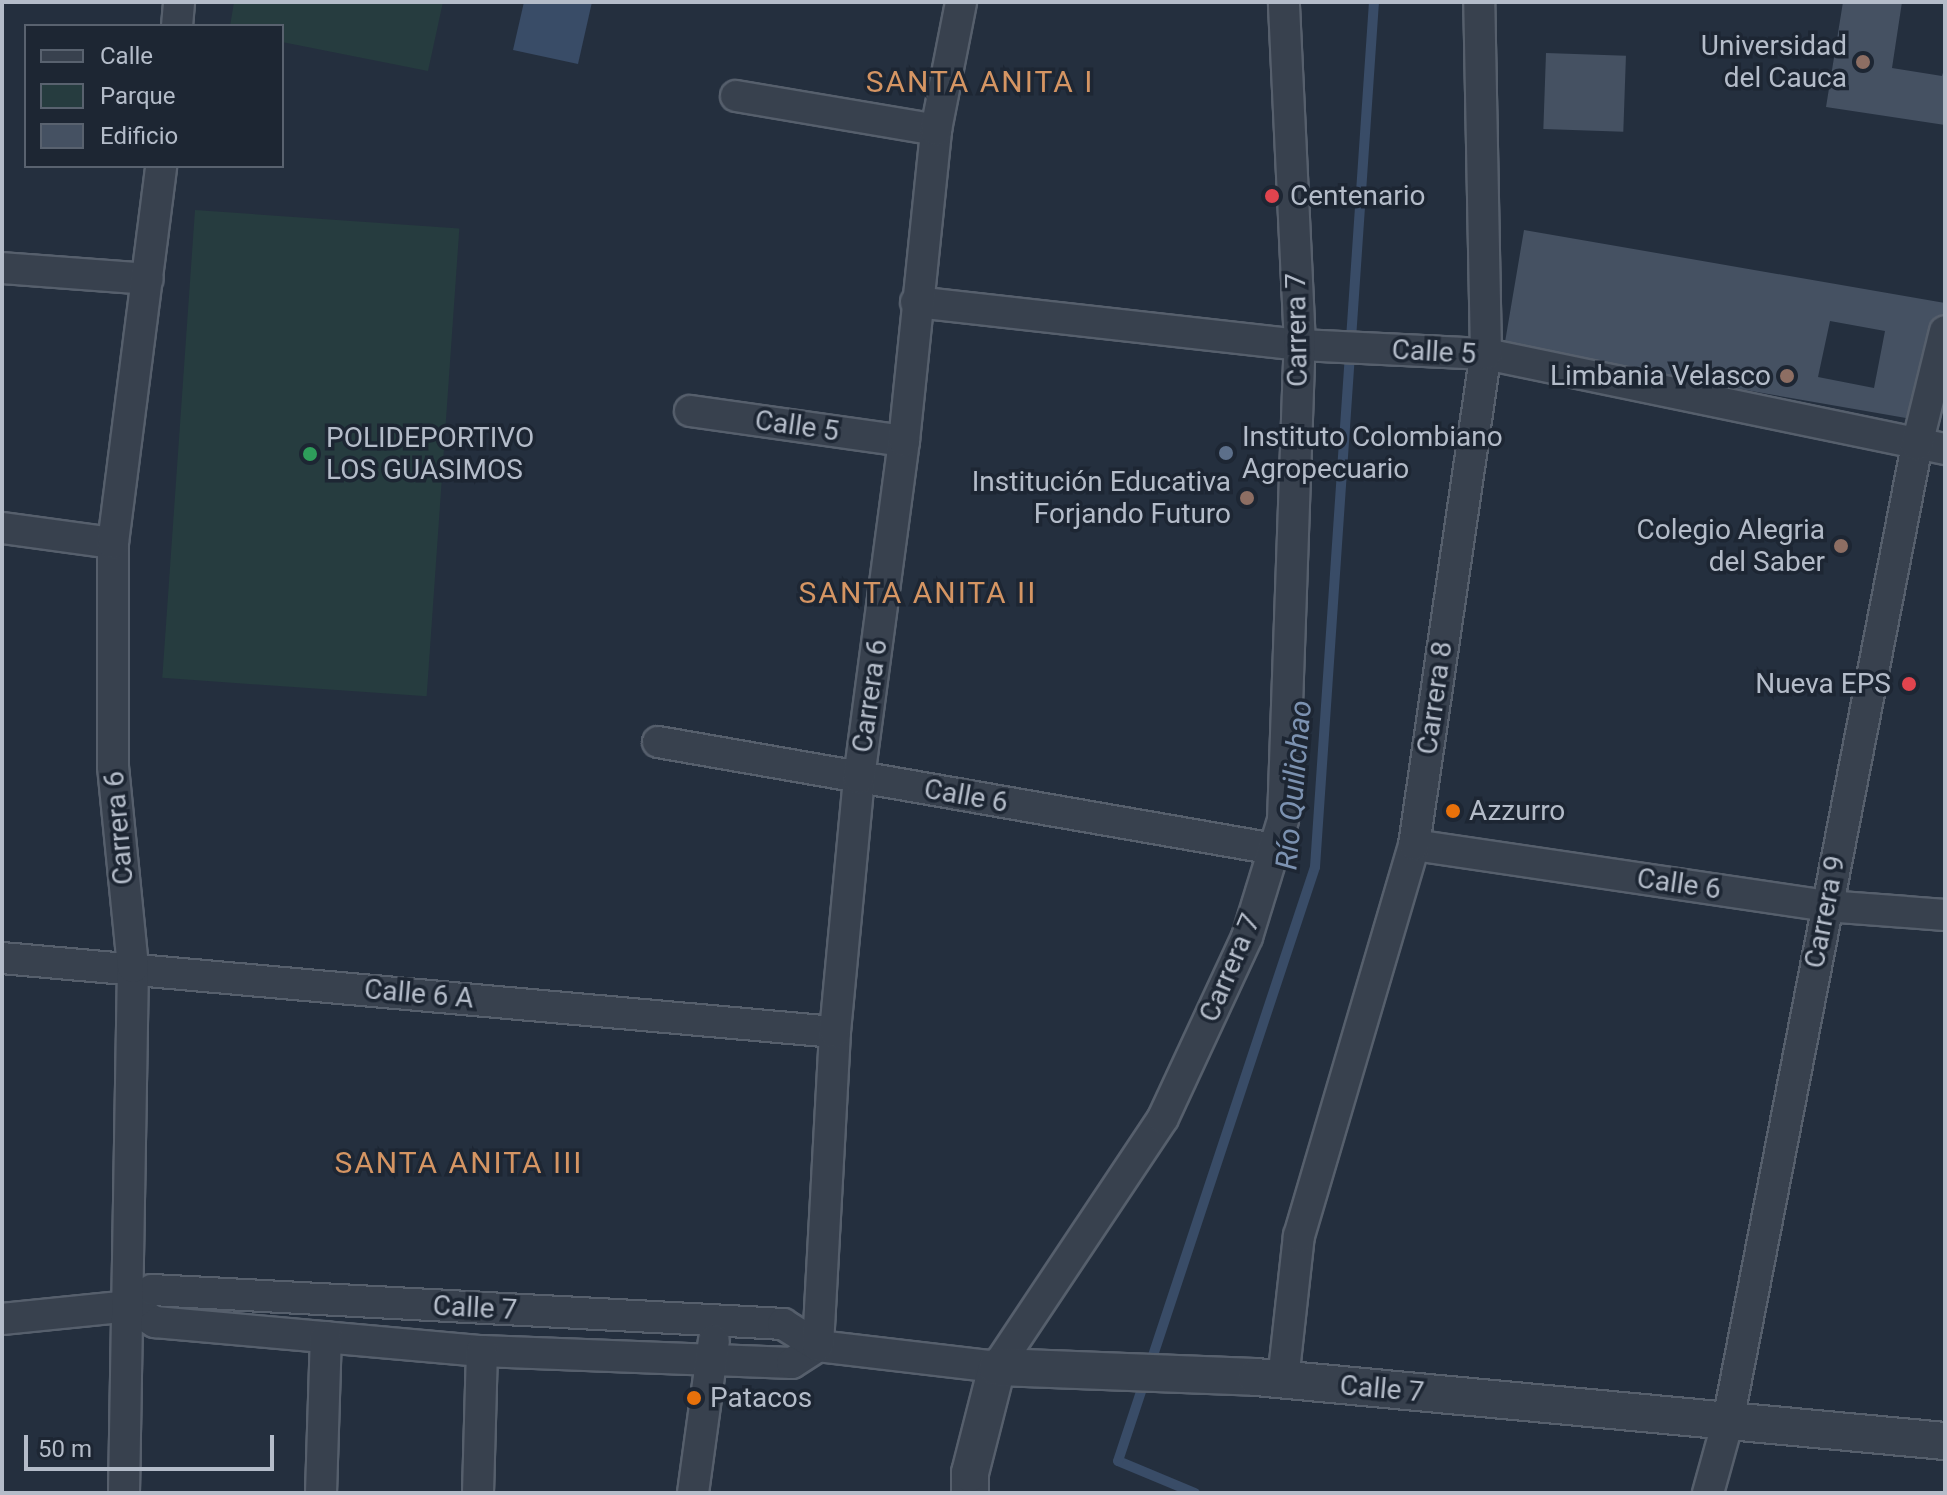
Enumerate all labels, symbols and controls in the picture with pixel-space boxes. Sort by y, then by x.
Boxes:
legend [24,24,284,168]
place label: Universidad del Cauca [1701,29,1847,95]
text: Calle [100,42,153,70]
marker: Universidad del Cauca [1854,53,1872,71]
district label: SANTA ANITA I [866,64,1094,100]
text: Parque [100,82,176,110]
text: Edificio [100,122,178,150]
place label: Centenario [1290,179,1426,213]
marker: Centenario [1261,185,1283,207]
street label: Carrera 7 [1279,273,1315,387]
street label: Calle 5 [1391,333,1477,371]
place label: Limbania Velasco [1550,359,1771,393]
marker: Limbania Velasco [1778,367,1796,385]
street label: Calle 5 [753,403,841,449]
place label: Instituto Colombiano Agropecuario [1242,420,1503,486]
place label: POLIDEPORTIVO LOS GUASIMOS [326,421,534,487]
marker: Instituto Colombiano Agropecuario [1217,444,1235,462]
marker: POLIDEPORTIVO LOS GUASIMOS [301,445,319,463]
place label: Institución Educativa Forjando Futuro [972,465,1231,531]
marker: Institución Educativa Forjando Futuro [1238,489,1256,507]
place label: Colegio Alegria del Saber [1637,513,1825,579]
marker: Colegio Alegria del Saber [1832,537,1850,555]
district label: SANTA ANITA II [799,575,1037,611]
street label: Carrera 6 [845,637,895,755]
street label: Carrera 8 [1410,639,1460,757]
place label: Nueva EPS [1755,667,1891,701]
marker: Nueva EPS [1898,673,1920,695]
water label: Río Quilichao [1269,699,1319,871]
street label: Carrera 6 [97,770,141,886]
street label: Calle 6 [921,772,1011,820]
place label: Azzurro [1469,794,1565,828]
marker: Azzurro [1444,802,1462,820]
street label: Carrera 9 [1798,853,1852,971]
street label: Calle 6 [1635,861,1723,907]
street label: Carrera 7 [1192,909,1268,1027]
street label: Calle 6 A [363,972,475,1016]
district label: SANTA ANITA III [334,1145,584,1181]
street label: Calle 7 [432,1289,518,1327]
street label: Calle 7 [1338,1369,1426,1409]
place label: Patacos [710,1381,812,1415]
marker: Patacos [685,1389,703,1407]
scale bar [28,1419,278,1469]
text: 50 m [38,1435,92,1463]

